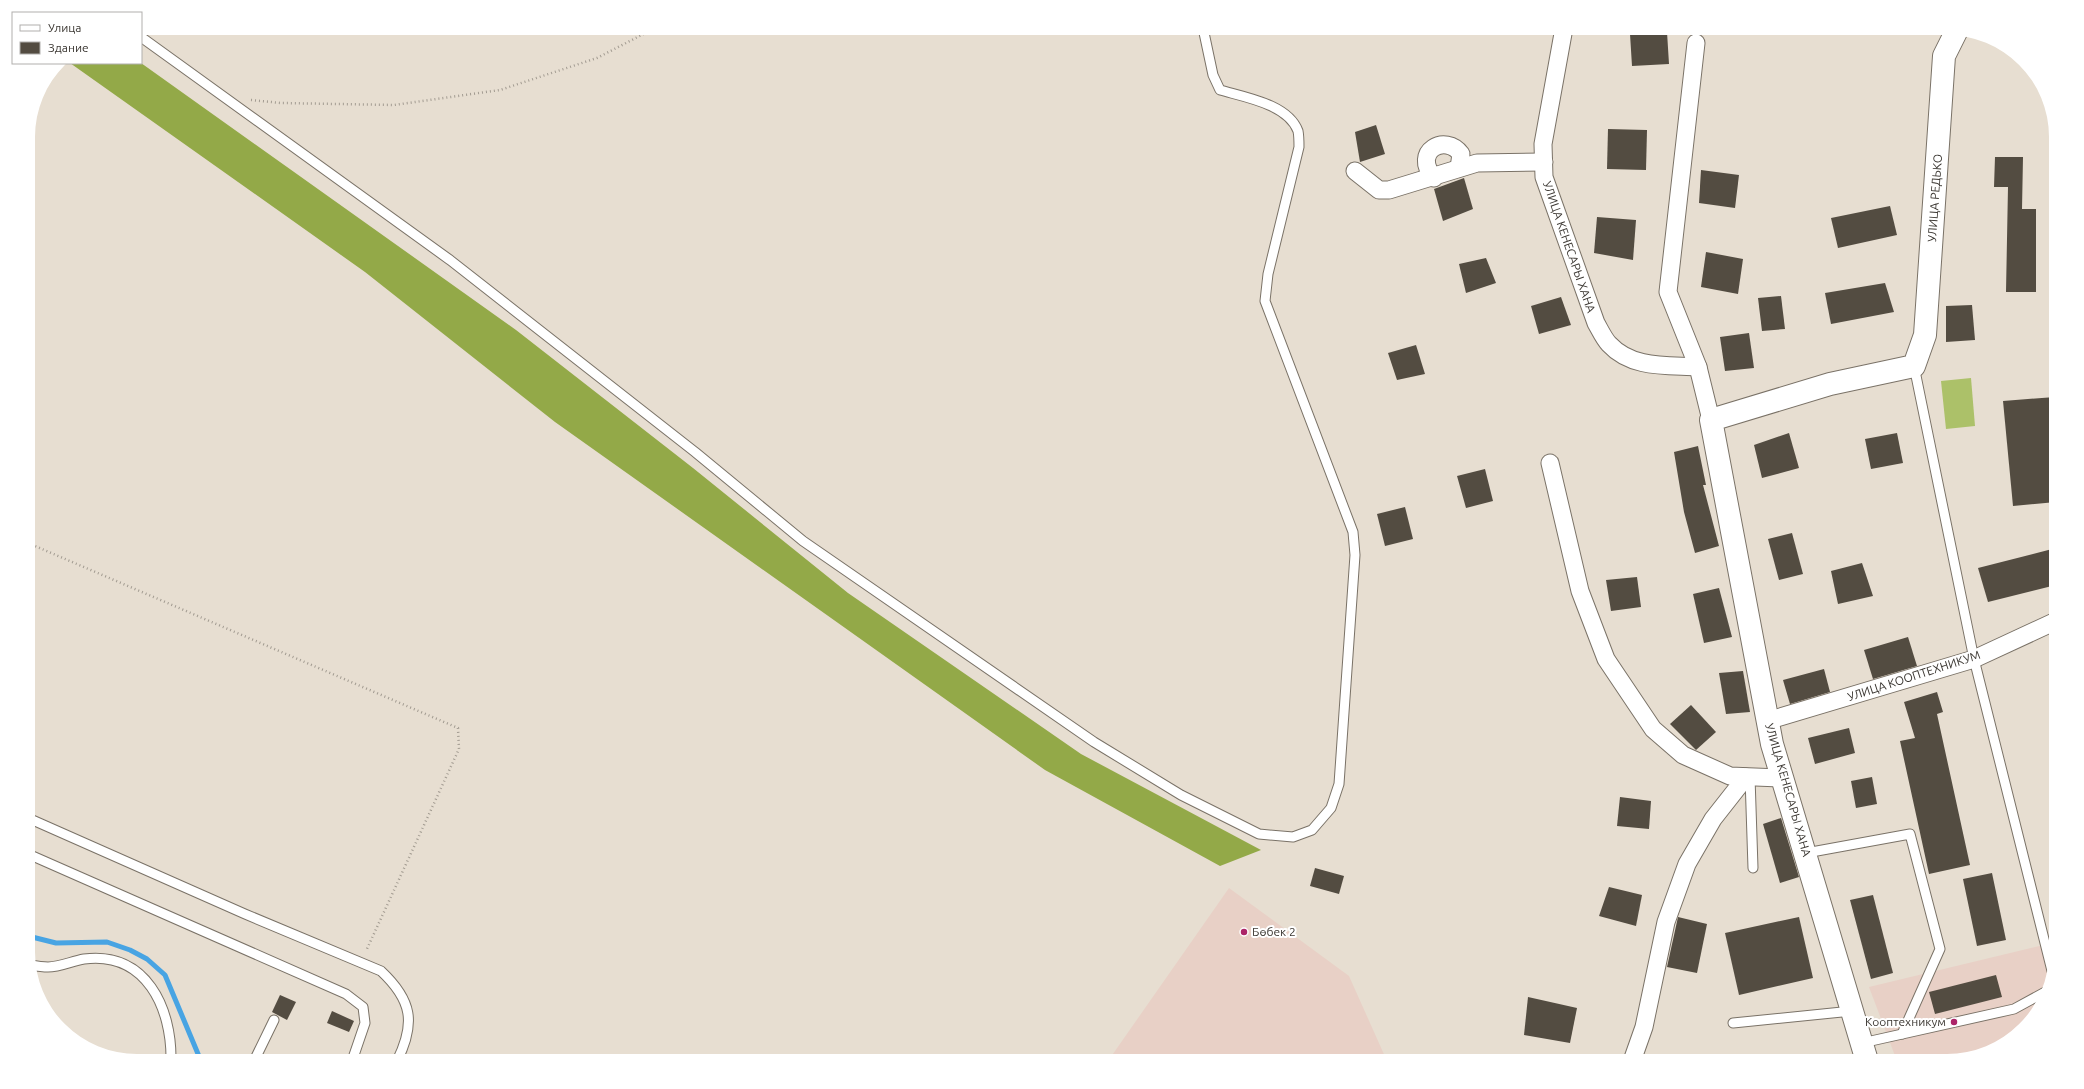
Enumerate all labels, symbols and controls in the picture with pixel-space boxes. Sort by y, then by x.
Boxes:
legend [12,12,142,64]
text: Улица [48,21,81,34]
text: Здание [48,41,89,54]
street label: УЛИЦА РЕДЬКО [1925,154,1944,242]
street label: УЛИЦА КЕНЕСАРЫ ХАНА [1541,179,1598,315]
street label: УЛИЦА КООПТЕХНИКУМ [1846,648,1982,703]
street label: УЛИЦА КЕНЕСАРЫ ХАНА [1763,722,1814,858]
place label: Бөбек 2 [1252,925,1296,938]
marker: Бөбек 2 [1239,927,1249,937]
place label: Кооптехникум [1865,1015,1946,1028]
marker: Кооптехникум [1949,1017,1959,1027]

